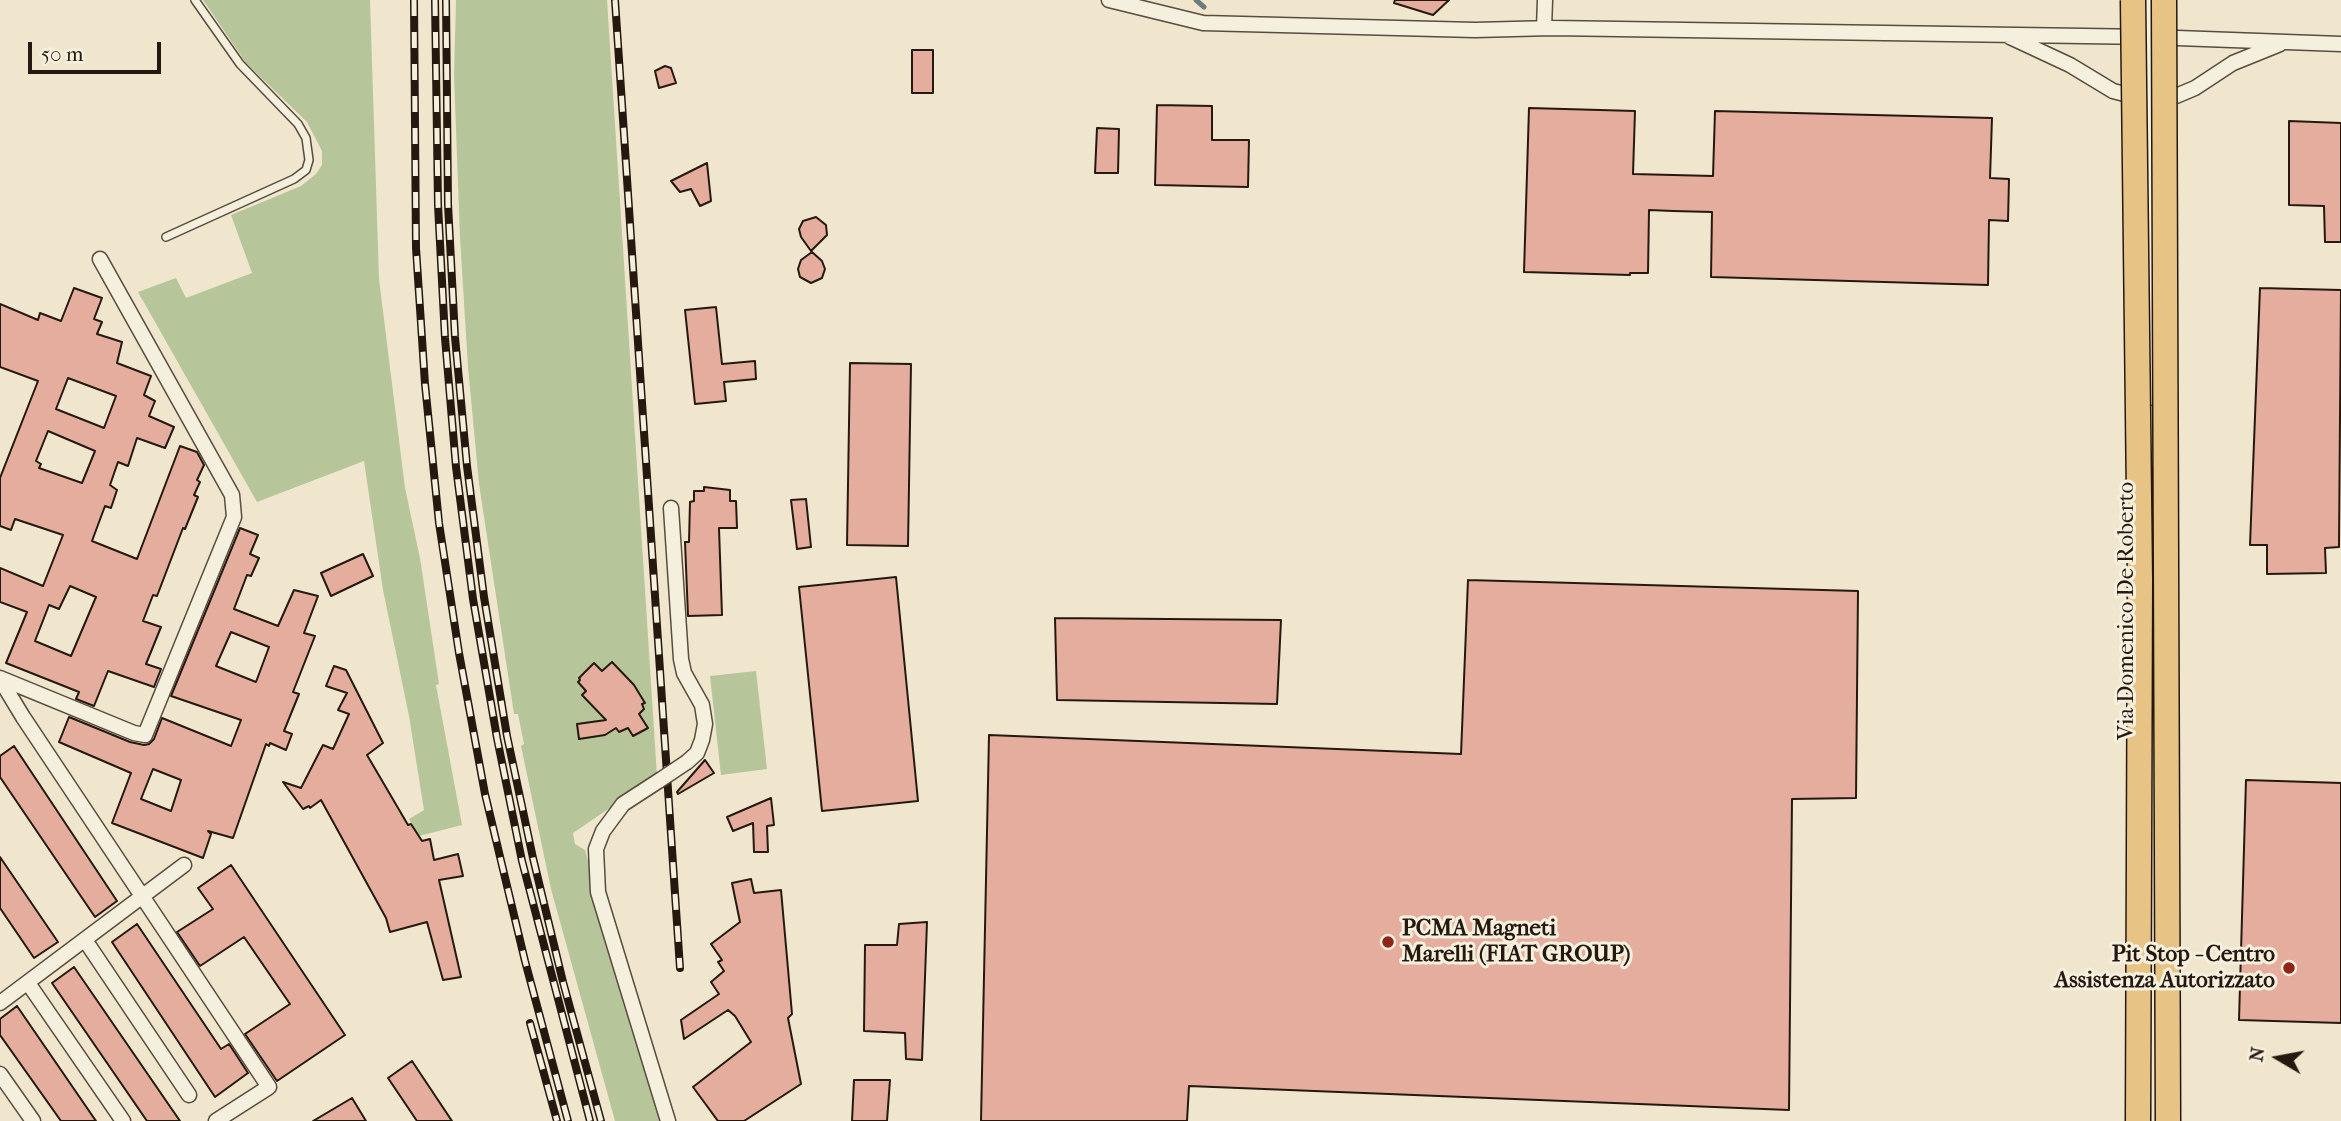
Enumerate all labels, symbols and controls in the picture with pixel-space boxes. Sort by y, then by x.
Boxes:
scale bar [32,28,164,72]
text: 50 m [41,42,84,66]
street label: Via Domenico De Roberto [2113,482,2141,740]
place label: PCMA Magneti Marelli (FIAT GROUP) [1402,915,1630,969]
marker: PCMA Magneti Marelli (FIAT GROUP) [1380,934,1396,950]
place label: Pit Stop - Centro Assistenza Autorizzato [2054,941,2275,995]
marker: Pit Stop - Centro Assistenza Autorizzato [2281,960,2297,976]
north arrow [2243,1023,2313,1093]
text: N [2245,1045,2269,1063]

